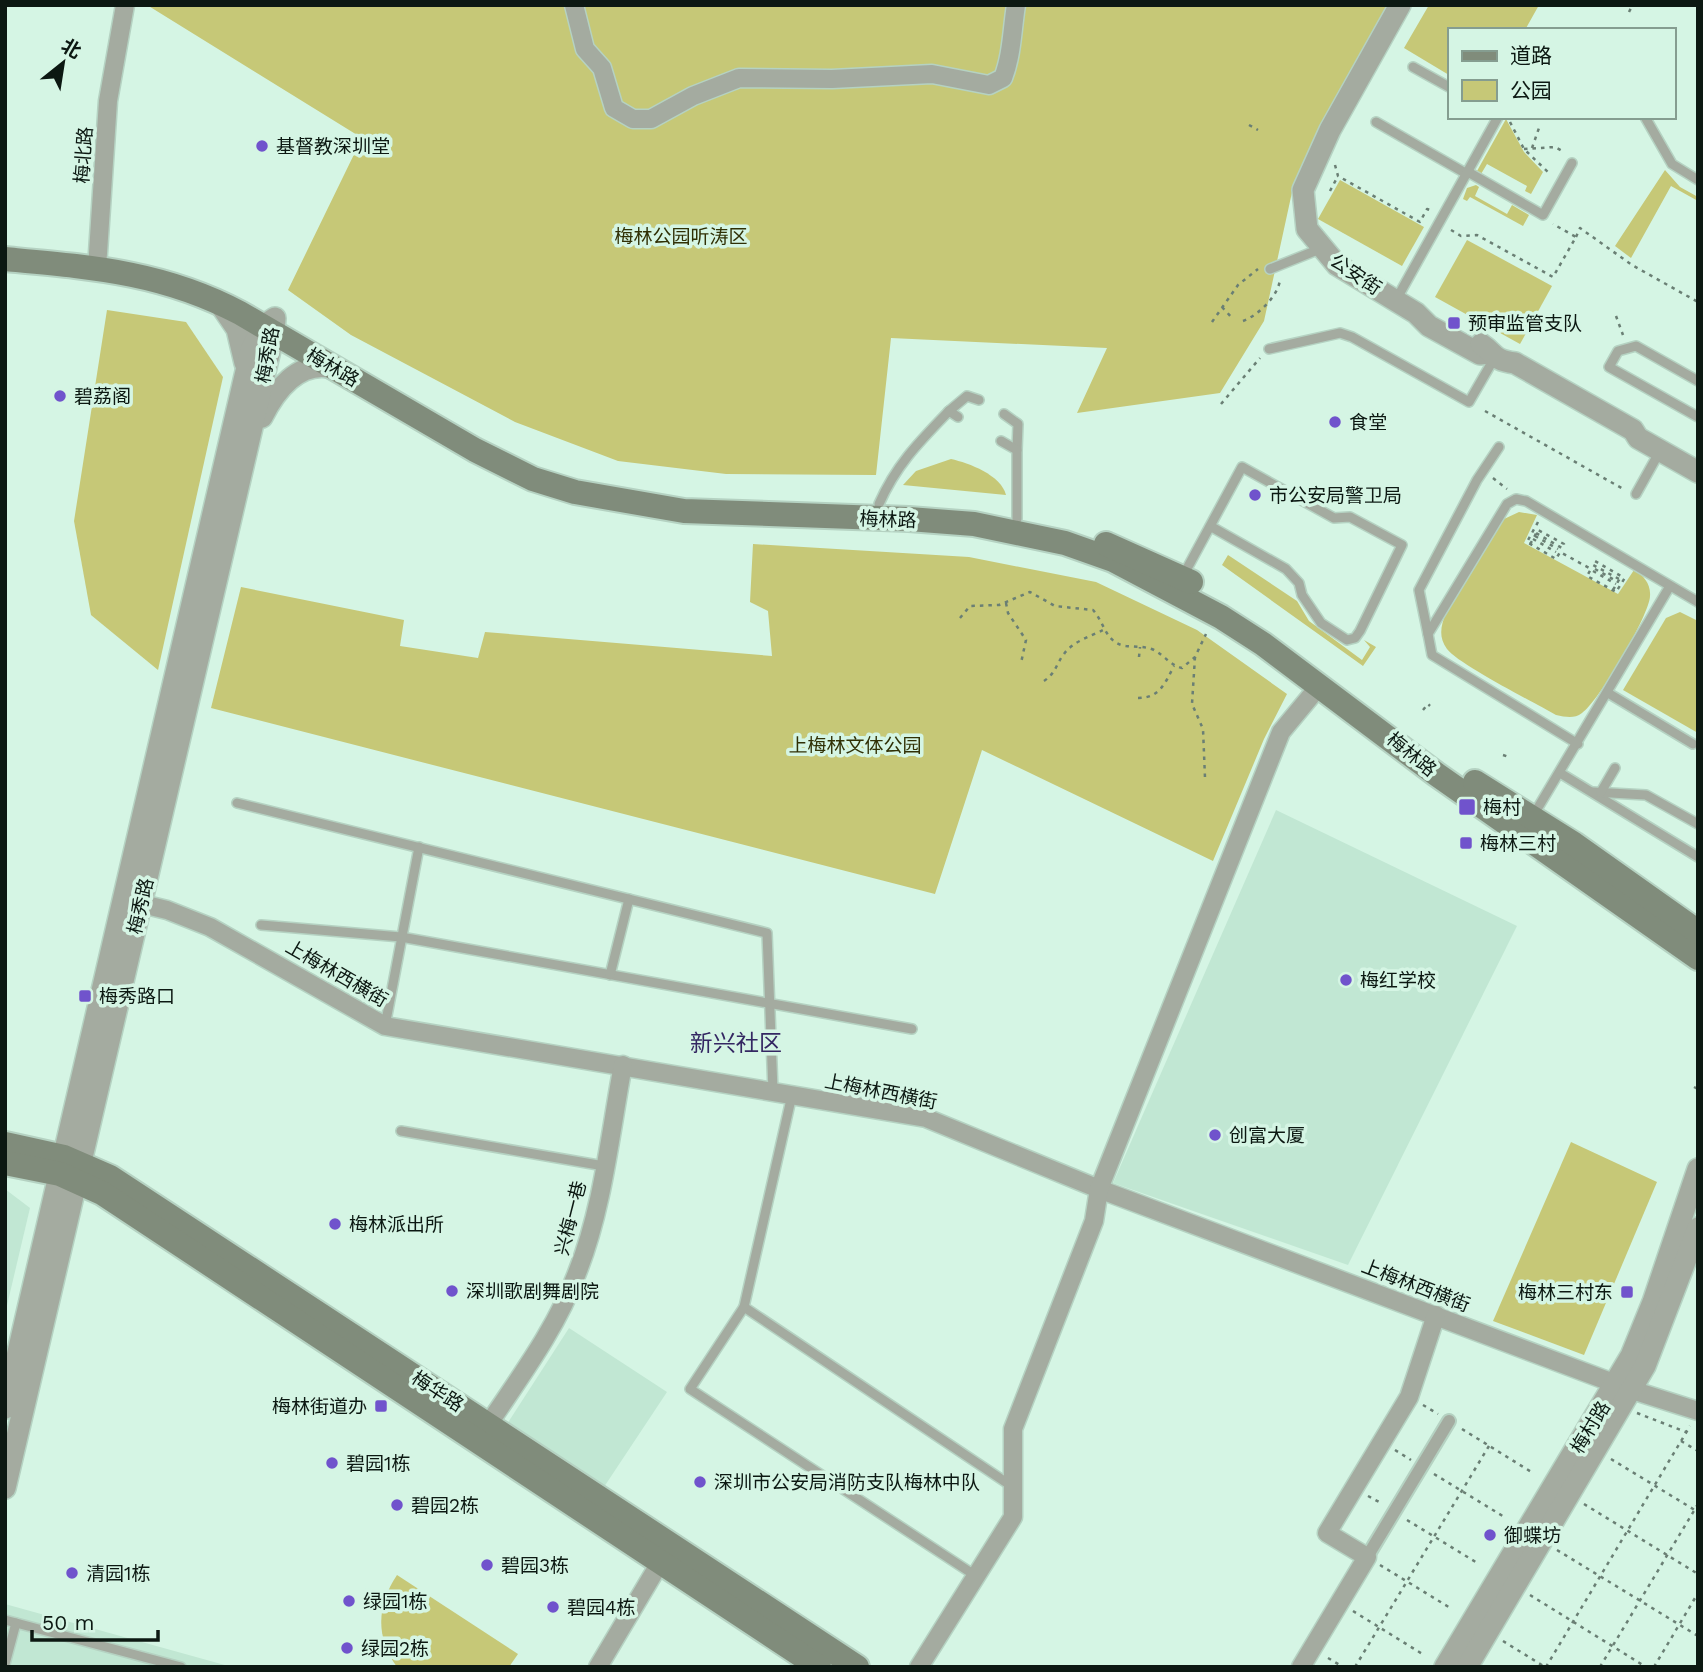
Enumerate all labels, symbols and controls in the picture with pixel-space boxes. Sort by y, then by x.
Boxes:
north arrow [28,28,98,98]
legend [1448,28,1675,119]
text: 北 [57,34,85,63]
text: 道路 [1510,43,1552,68]
text: 公园 [1510,78,1552,103]
street label: 梅北路 [70,126,97,184]
place label: 基督教深圳堂 [276,135,390,158]
marker: 基督教深圳堂 [254,138,270,154]
park label: 梅林公园听涛区 [614,225,748,248]
street label: 公安街 [1326,249,1386,300]
place label: 预审监管支队 [1468,312,1582,335]
marker: 预审监管支队 [1446,315,1462,331]
street label: 梅秀路 [251,325,284,385]
street label: 梅林路 [302,343,363,392]
place label: 碧荔阁 [74,385,131,408]
marker: 碧荔阁 [52,388,68,404]
place label: 食堂 [1349,411,1387,434]
marker: 食堂 [1327,414,1343,430]
place label: 市公安局警卫局 [1269,484,1402,507]
marker: 市公安局警卫局 [1247,487,1263,503]
street label: 梅林路 [859,507,917,532]
street label: 梅林路 [1382,728,1441,781]
park label: 上梅林文体公园 [788,734,922,757]
place label: 梅村 [1483,796,1521,819]
marker: 梅村 [1457,797,1477,817]
place label: 梅林三村 [1480,832,1556,855]
marker: 梅林三村 [1458,835,1474,851]
street label: 梅秀路 [123,876,158,936]
street label: 上梅林西横街 [282,935,392,1012]
place label: 梅红学校 [1360,969,1436,992]
marker: 梅红学校 [1338,972,1354,988]
place label: 梅秀路口 [99,985,175,1008]
marker: 梅秀路口 [77,988,93,1004]
district label: 新兴社区 [690,1030,782,1057]
street label: 上梅林西横街 [823,1069,939,1114]
place label: 创富大厦 [1229,1124,1305,1147]
marker: 创富大厦 [1207,1127,1223,1143]
street label: 兴梅一巷 [550,1178,591,1258]
place label: 梅林派出所 [349,1213,444,1236]
marker: 梅林派出所 [327,1216,343,1232]
street label: 上梅林西横街 [1358,1254,1473,1317]
place label: 深圳歌剧舞剧院 [466,1280,599,1303]
place label: 梅林三村东 [1518,1281,1613,1304]
marker: 深圳歌剧舞剧院 [444,1283,460,1299]
marker: 梅林三村东 [1619,1284,1635,1300]
street label: 梅华路 [408,1366,468,1417]
place label: 梅林街道办 [272,1395,367,1418]
street label: 梅村路 [1566,1397,1615,1458]
marker: 梅林街道办 [373,1398,389,1414]
place label: 碧园1栋 [346,1452,410,1475]
marker: 碧园1栋 [324,1455,340,1471]
place label: 深圳市公安局消防支队梅林中队 [714,1471,980,1494]
marker: 深圳市公安局消防支队梅林中队 [692,1474,708,1490]
place label: 碧园2栋 [411,1494,479,1517]
marker: 碧园2栋 [389,1497,405,1513]
place label: 御蝶坊 [1504,1524,1561,1547]
marker: 御蝶坊 [1482,1527,1498,1543]
place label: 碧园3栋 [501,1554,569,1577]
marker: 碧园3栋 [479,1557,495,1573]
place label: 清园1栋 [86,1562,150,1585]
marker: 清园1栋 [64,1565,80,1581]
place label: 绿园1栋 [363,1590,427,1613]
marker: 绿园1栋 [341,1593,357,1609]
place label: 碧园4栋 [567,1596,636,1619]
scale bar [32,1598,158,1642]
marker: 碧园4栋 [545,1599,561,1615]
text: 50 m [42,1610,94,1635]
place label: 绿园2栋 [361,1637,429,1660]
marker: 绿园2栋 [339,1640,355,1656]

